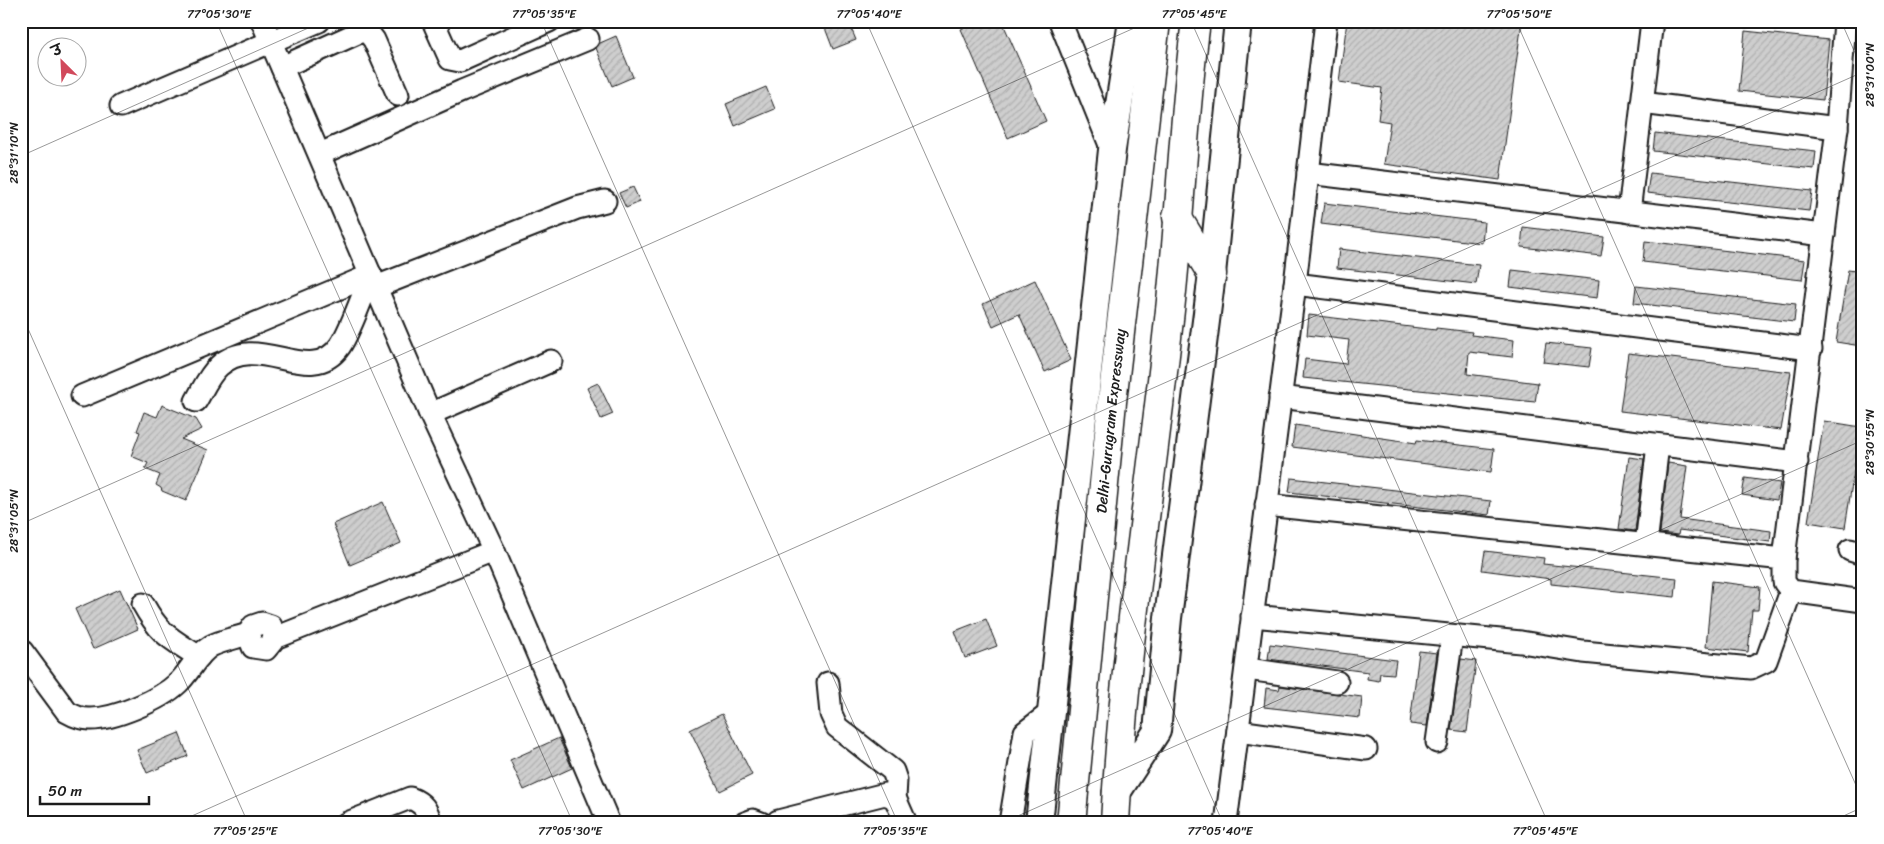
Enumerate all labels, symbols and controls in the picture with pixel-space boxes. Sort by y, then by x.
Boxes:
text: 77°05'30"E [187,3,252,25]
text: 77°05'35"E [512,3,577,25]
text: 77°05'40"E [837,3,903,25]
text: 77°05'45"E [1162,3,1228,25]
text: 77°05'50"E [1487,3,1553,25]
text: उ [46,37,68,65]
north arrow [38,38,88,88]
text: 28°31'00"N [1859,42,1881,107]
text: 28°31'10"N [3,122,25,184]
street label: Delhi-Gurugram Expressway [1088,327,1133,515]
text: 28°30'55"N [1859,408,1881,475]
text: 28°31'05"N [3,488,25,553]
scale bar [40,774,149,806]
text: 50 m [48,778,83,804]
text: 77°05'25"E [213,820,278,842]
text: 77°05'30"E [538,820,603,842]
text: 77°05'35"E [863,820,928,842]
text: 77°05'40"E [1188,820,1254,842]
text: 77°05'45"E [1513,820,1579,842]

